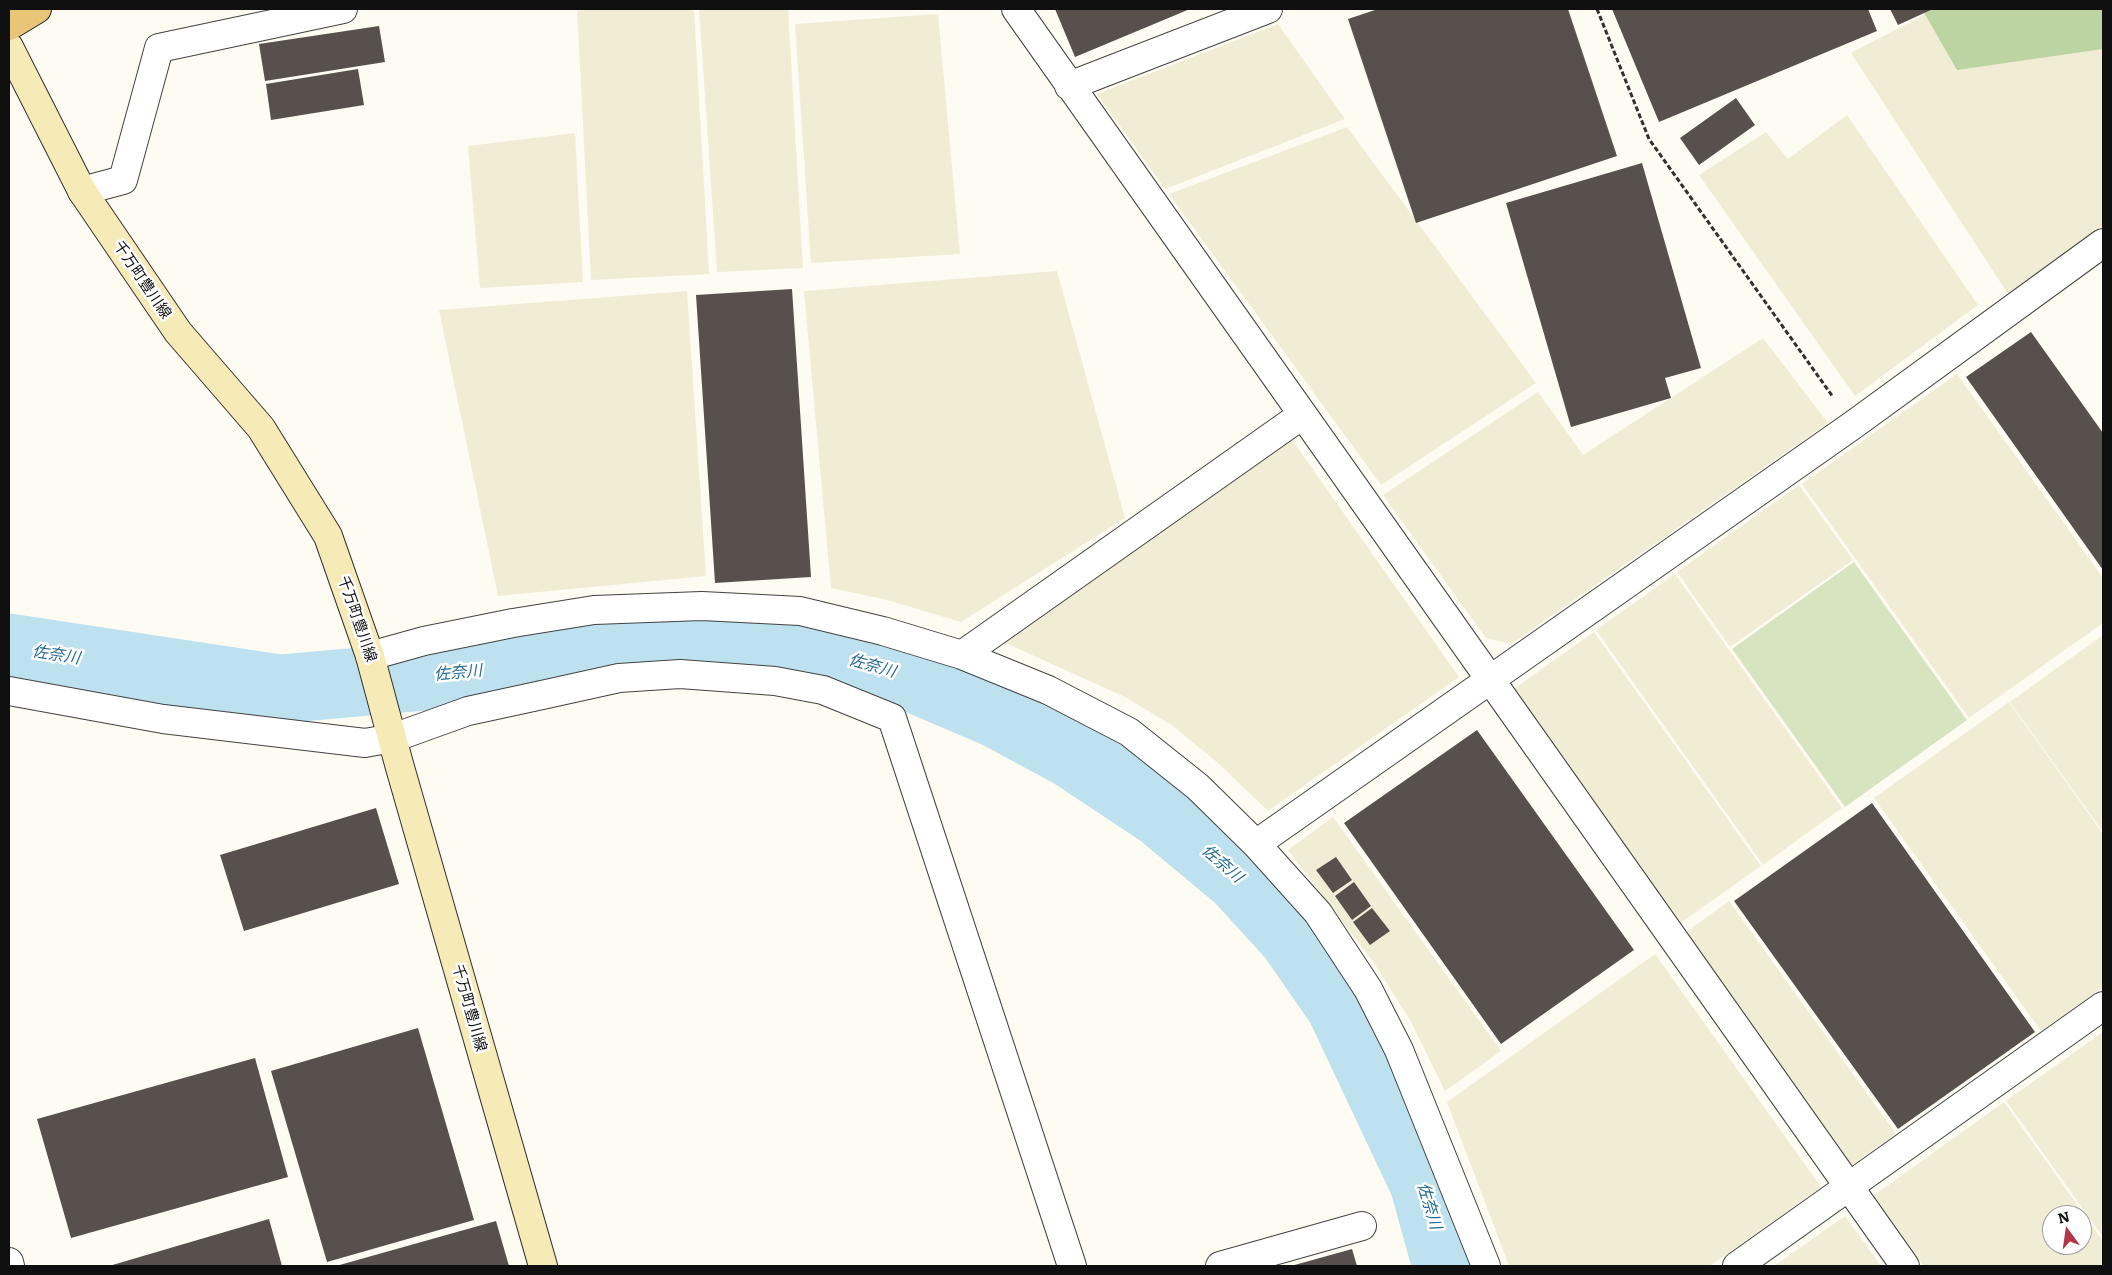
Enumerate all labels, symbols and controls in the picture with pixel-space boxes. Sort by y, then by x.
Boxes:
street label: 千万町豊川線 [109,238,175,322]
street label: 千万町豊川線 [334,574,380,664]
water label: 佐奈川 [31,642,81,668]
water label: 佐奈川 [846,650,898,682]
water label: 佐奈川 [433,661,483,685]
water label: 佐奈川 [1198,841,1246,887]
street label: 千万町豊川線 [448,962,490,1054]
water label: 佐奈川 [1413,1180,1445,1232]
north arrow [2042,1205,2092,1255]
text: N [2055,1205,2072,1228]

